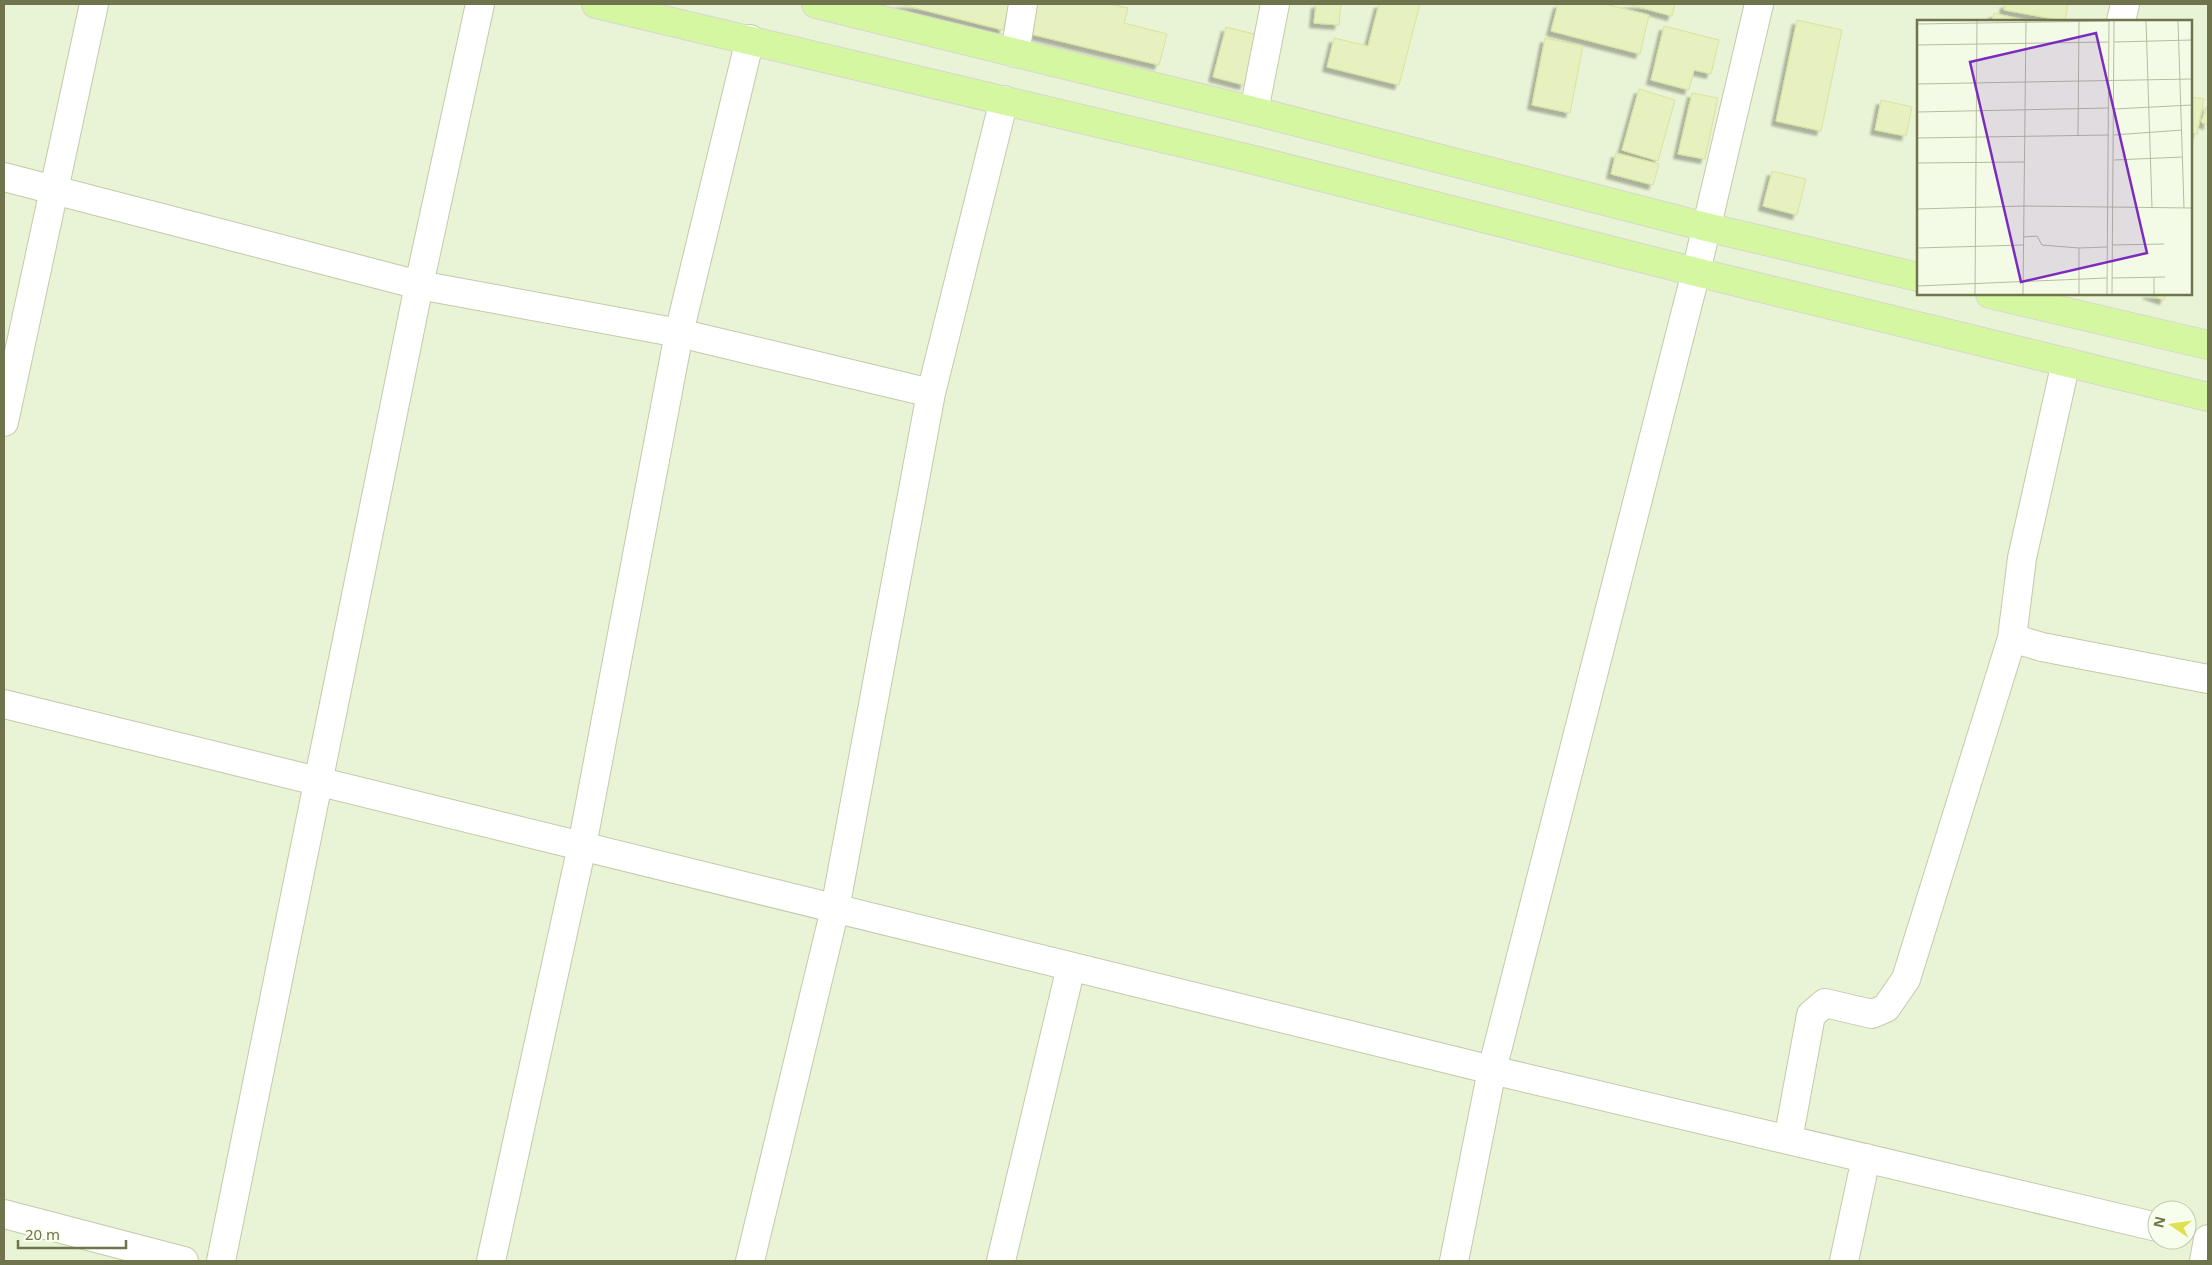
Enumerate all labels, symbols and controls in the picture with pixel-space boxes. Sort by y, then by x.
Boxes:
inset map [1917,20,2192,295]
north arrow [2147,1200,2197,1250]
text: N [2148,1214,2169,1230]
scale bar [18,1218,125,1250]
text: 20 m [25,1224,60,1244]

